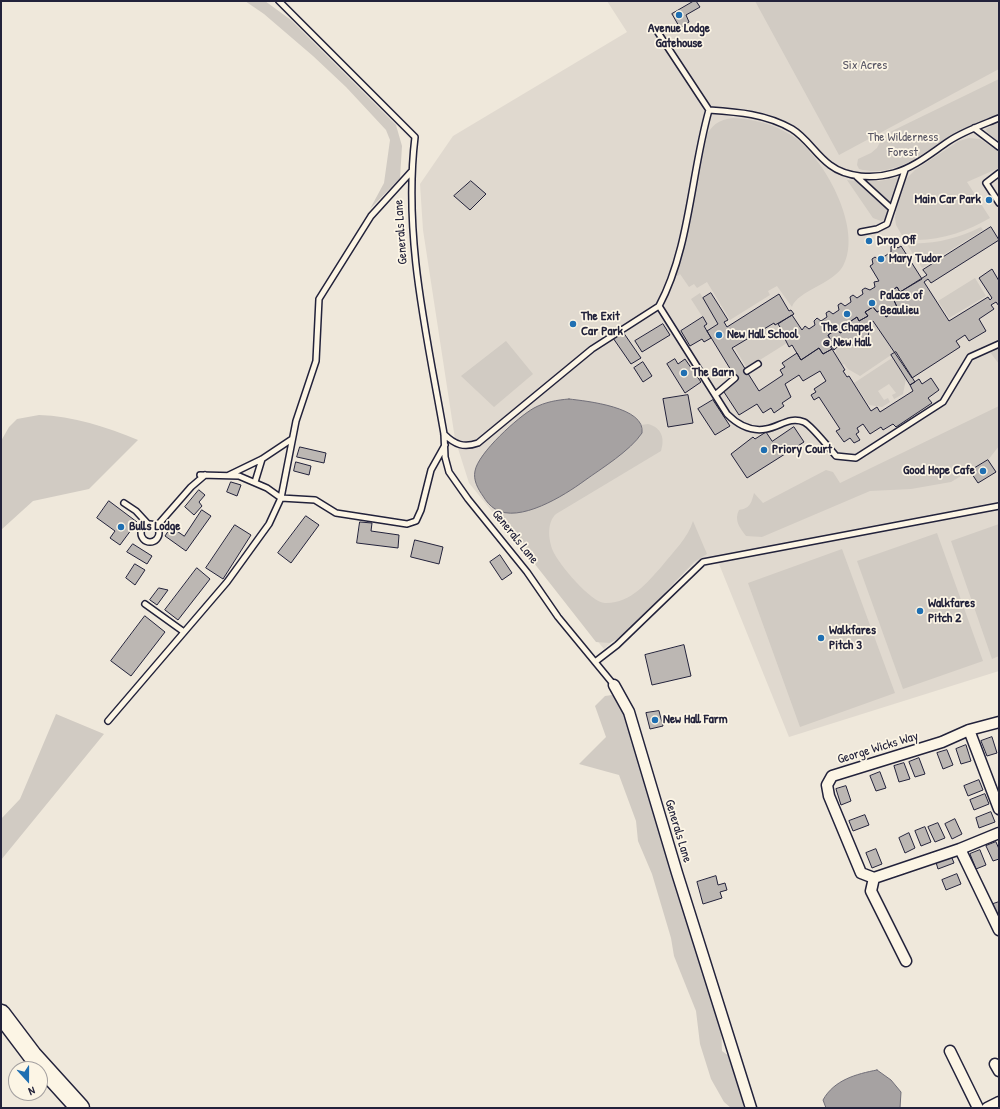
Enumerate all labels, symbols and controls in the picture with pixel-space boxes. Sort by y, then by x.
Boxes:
marker: Avenue Lodge Gatehouse [674,10,684,20]
place label: Avenue Lodge Gatehouse [648,21,710,52]
park label: Six Acres [843,58,887,74]
park label: The Wilderness Forest [868,130,938,161]
place label: Main Car Park [914,192,981,208]
marker: Main Car Park [984,195,994,205]
street label: Generals Lane [391,199,411,265]
place label: Drop Off [877,233,916,249]
marker: Drop Off [864,236,874,246]
place label: Mary Tudor [889,251,942,267]
marker: Mary Tudor [876,254,886,264]
place label: Palace of Beaulieu [880,288,923,319]
marker: Palace of Beaulieu [867,298,877,308]
place label: The Exit Car Park [581,309,623,340]
marker: The Chapel @ New Hall [842,309,852,319]
marker: The Exit Car Park [568,319,578,329]
place label: The Chapel @ New Hall [821,320,873,351]
place label: New Hall School [727,327,798,343]
marker: New Hall School [714,330,724,340]
place label: The Barn [692,365,734,381]
marker: The Barn [679,368,689,378]
place label: Priory Court [772,442,832,458]
marker: Priory Court [759,445,769,455]
place label: Good Hope Cafe [903,463,975,479]
marker: Good Hope Cafe [978,466,988,476]
street label: Generals Lane [488,507,542,567]
place label: Bulls Lodge [129,519,180,535]
marker: Bulls Lodge [116,522,126,532]
place label: Walkfares Pitch 2 [928,596,975,627]
marker: Walkfares Pitch 2 [915,606,925,616]
place label: Walkfares Pitch 3 [829,623,876,654]
marker: Walkfares Pitch 3 [816,633,826,643]
place label: New Hall Farm [663,712,728,728]
marker: New Hall Farm [650,715,660,725]
street label: George Wicks Way [836,728,920,768]
street label: Generals Lane [661,798,695,864]
north arrow [8,1061,48,1101]
text: N [27,1084,37,1099]

